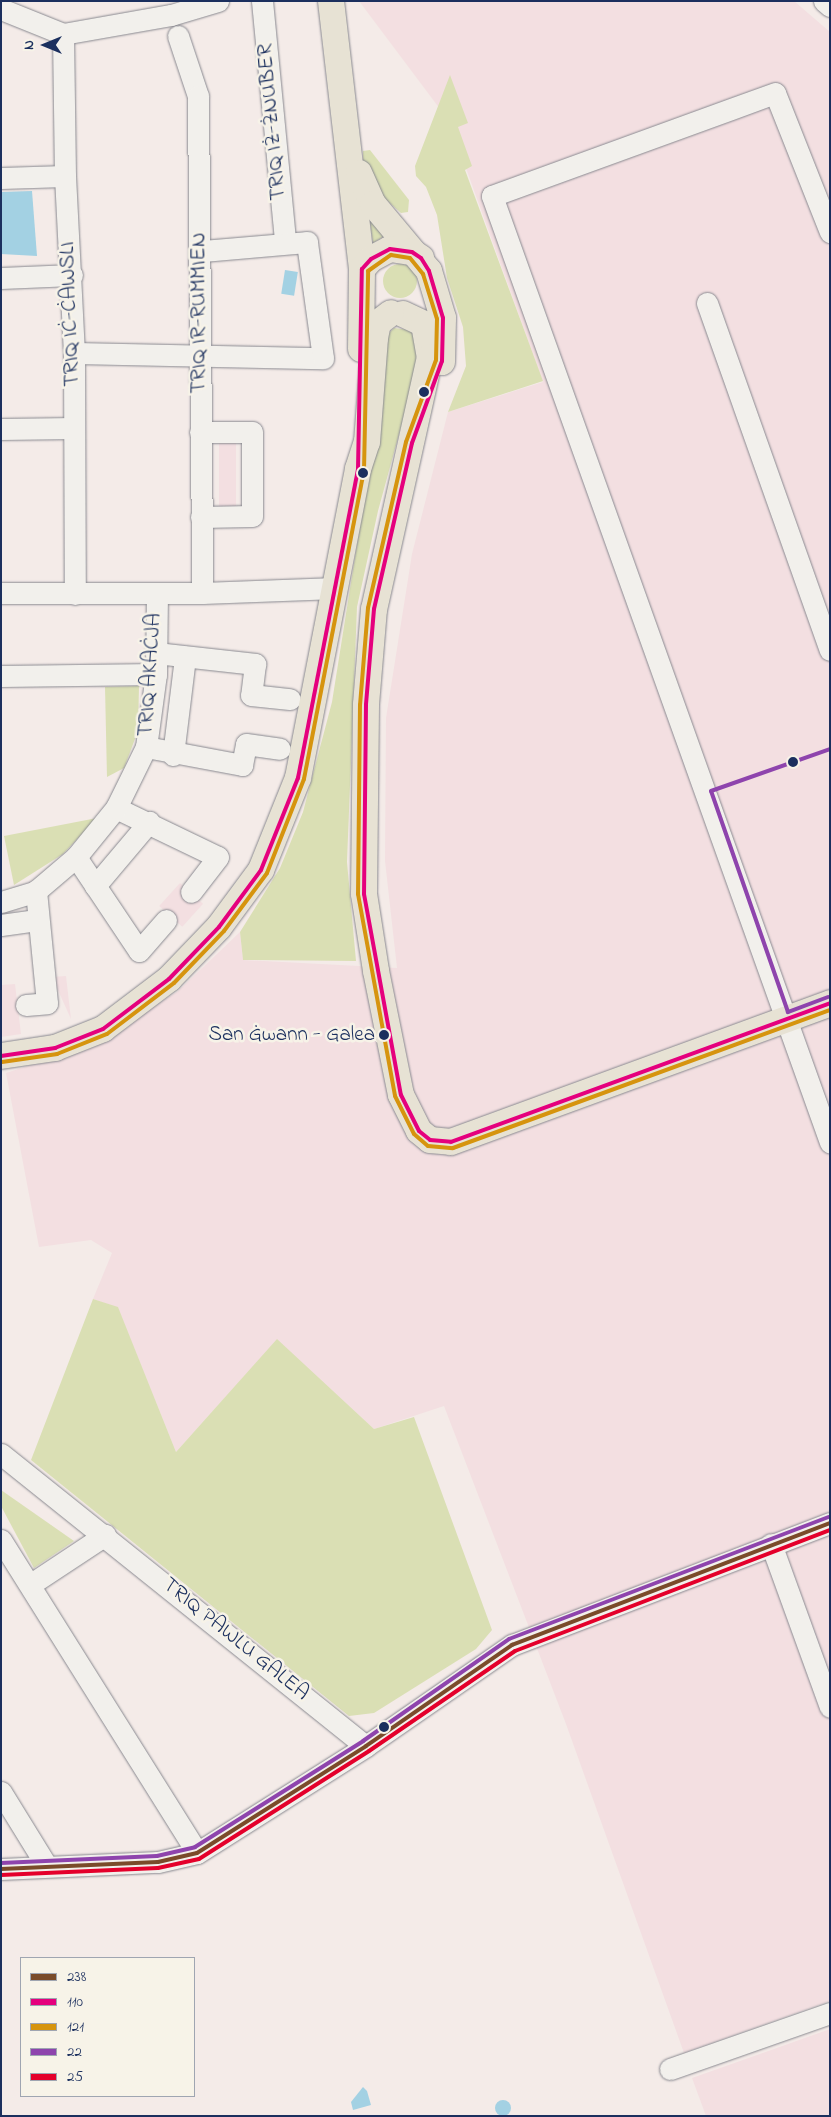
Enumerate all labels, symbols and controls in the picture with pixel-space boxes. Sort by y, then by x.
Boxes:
north arrow [20,20,70,70]
text: N [19,40,40,50]
street label: TRIQ IŻ-ŻNUBER [253,43,293,201]
street label: TRIQ IR-RUMMIEN [187,232,213,394]
street label: TRIQ IĊ-ĊAWSLI [55,241,87,387]
unlabelled marker [419,387,429,397]
unlabelled marker [358,468,368,478]
street label: TRIQ AKAĊJA [134,612,168,738]
unlabelled marker [788,757,798,767]
place label: San Ġwann - Galea [208,1022,375,1048]
marker: San Ġwann - Galea [379,1030,389,1040]
street label: TRIQ PAWLU GALEA [156,1573,314,1707]
unlabelled marker [379,1722,389,1732]
legend [20,1957,195,2097]
text: 238 [67,1966,86,1988]
text: 110 [67,1991,83,2013]
text: 121 [67,2016,84,2038]
text: 22 [67,2041,82,2063]
text: 25 [67,2066,83,2088]

